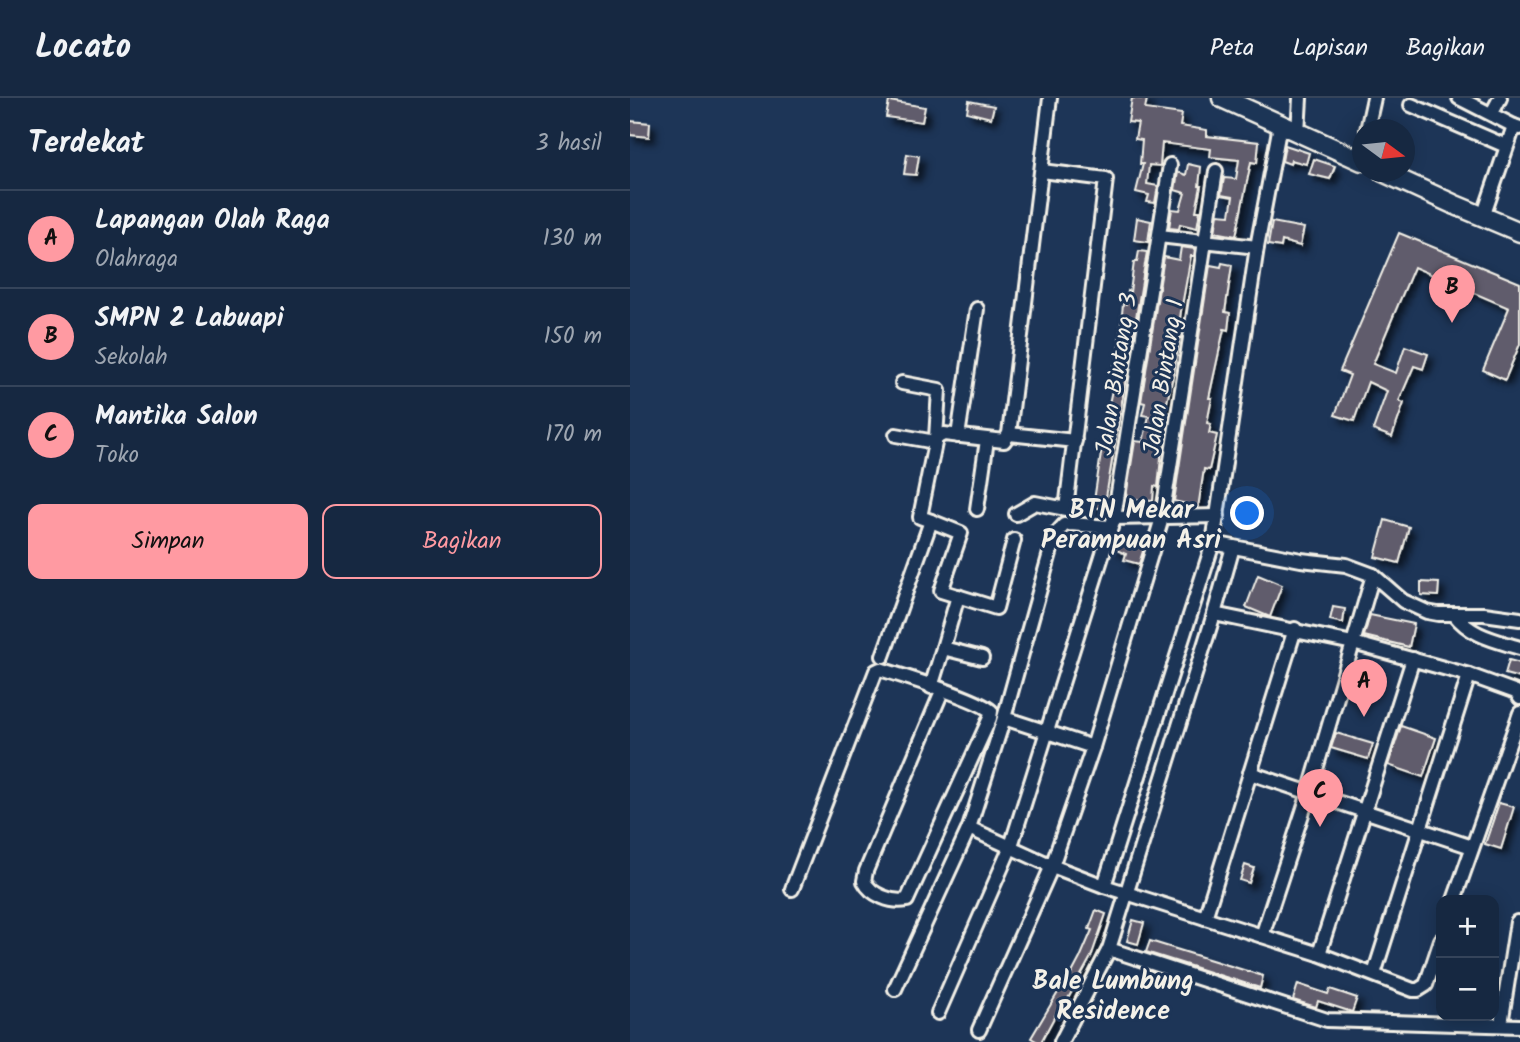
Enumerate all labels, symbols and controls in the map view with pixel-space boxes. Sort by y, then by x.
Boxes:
text: Locato [35,22,131,75]
text: Peta [1210,29,1254,68]
text: Lapisan [1292,29,1368,68]
text: Bagikan [1406,29,1485,68]
north arrow [1352,119,1415,182]
text: Terdekat [28,120,144,168]
text: 3 hasil [536,126,602,162]
text: Lapangan Olah Raga [95,200,330,242]
text: A [44,221,58,257]
text: 130 m [543,221,602,257]
text: Olahraga [95,242,178,278]
pin: B [1429,265,1475,323]
street label: Jalan Bintang 3 [1085,290,1150,458]
street label: Jalan Bintang 1 [1133,296,1196,458]
text: SMPN 2 Labuapi [95,298,284,340]
text: B [44,319,58,355]
text: 150 m [543,319,602,355]
text: Sekolah [95,340,168,376]
text: Mantika Salon [95,396,258,438]
text: C [44,417,58,453]
text: 170 m [545,417,602,453]
text: Toko [95,438,139,474]
district label: BTN Mekar Perampuan Asri [1041,490,1222,562]
your location [1230,496,1264,530]
button: Simpan [28,504,308,579]
button: Bagikan [322,504,602,579]
pin: A [1341,659,1387,717]
pin: C [1297,769,1343,827]
map controls [1436,895,1499,1021]
button: + [1436,895,1499,958]
button: − [1436,958,1499,1021]
district label: Bale Lumbung Residence [1032,961,1194,1033]

